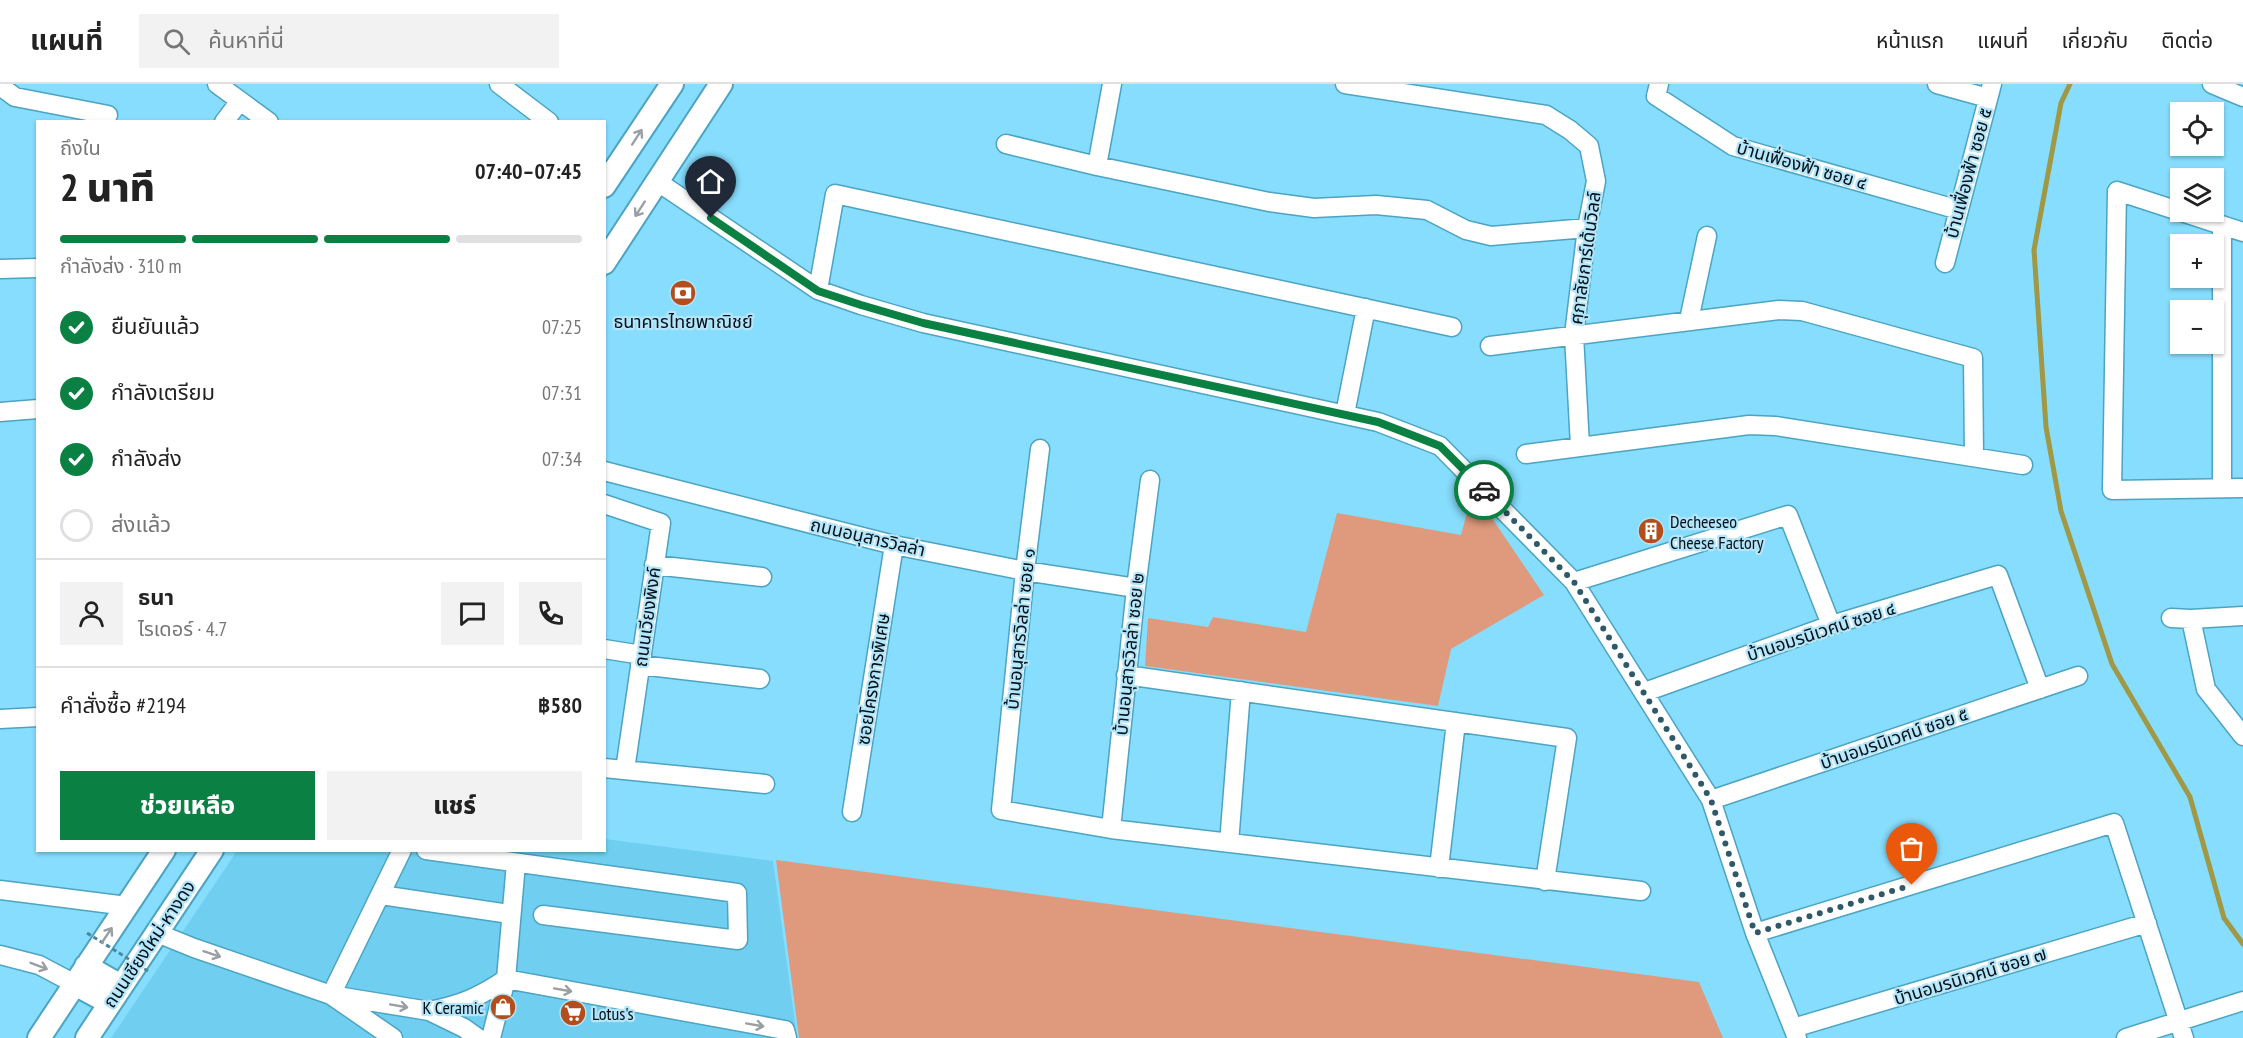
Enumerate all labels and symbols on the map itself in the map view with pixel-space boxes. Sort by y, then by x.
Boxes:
street label: บ้านเฟื่องฟ้า ซอย ๕ [1939,105,1997,241]
one-way arrow [630,129,643,146]
street label: บ้านเฟื่องฟ้า ซอย ๔ [1734,134,1870,195]
pin [685,156,736,218]
street label: ศุภาลัยการ์เด้นวิลล์ [1564,190,1606,326]
one-way arrow [634,201,646,217]
bank icon: ธนาคารไทยพาณิชย์ [668,278,698,308]
place label: ธนาคารไทยพาณิชย์ [613,310,753,333]
courier [1454,460,1514,520]
place label: Decheeseo Cheese Factory [1670,510,1764,554]
street label: ถนนอนุสารวิลล่า [808,513,928,561]
building icon: Decheeseo Cheese Factory [1636,516,1666,546]
street label: บ้านอนุสารวิลล่า ซอย ๑ [1000,547,1040,711]
street label: ถนนเวียงพิงค์ [629,566,665,668]
street label: บ้านอนุสารวิลล่า ซอย ๒ [1109,572,1149,736]
street label: บ้านอมรนิเวศน์ ซอย ๔ [1744,596,1898,666]
street label: ซอยโครงการพิเศษ [851,611,895,747]
street label: บ้านอมรนิเวศน์ ซอย ๕ [1817,702,1971,774]
pin [1886,823,1937,885]
street label: ถนนเชียงใหม่-หางดง [98,876,200,1012]
one-way arrow [101,928,113,944]
street label: บ้านอมรนิเวศน์ ซอย ๗ [1891,942,2049,1010]
one-way arrow [202,949,221,960]
one-way arrow [29,962,47,973]
one-way arrow [553,984,573,995]
shop icon: K Ceramic [488,992,518,1022]
place label: K Ceramic [422,996,485,1019]
supermarket icon: Lotus's [558,998,588,1028]
one-way arrow [388,1001,408,1012]
place label: Lotus's [592,1002,634,1025]
one-way arrow [745,1020,765,1031]

